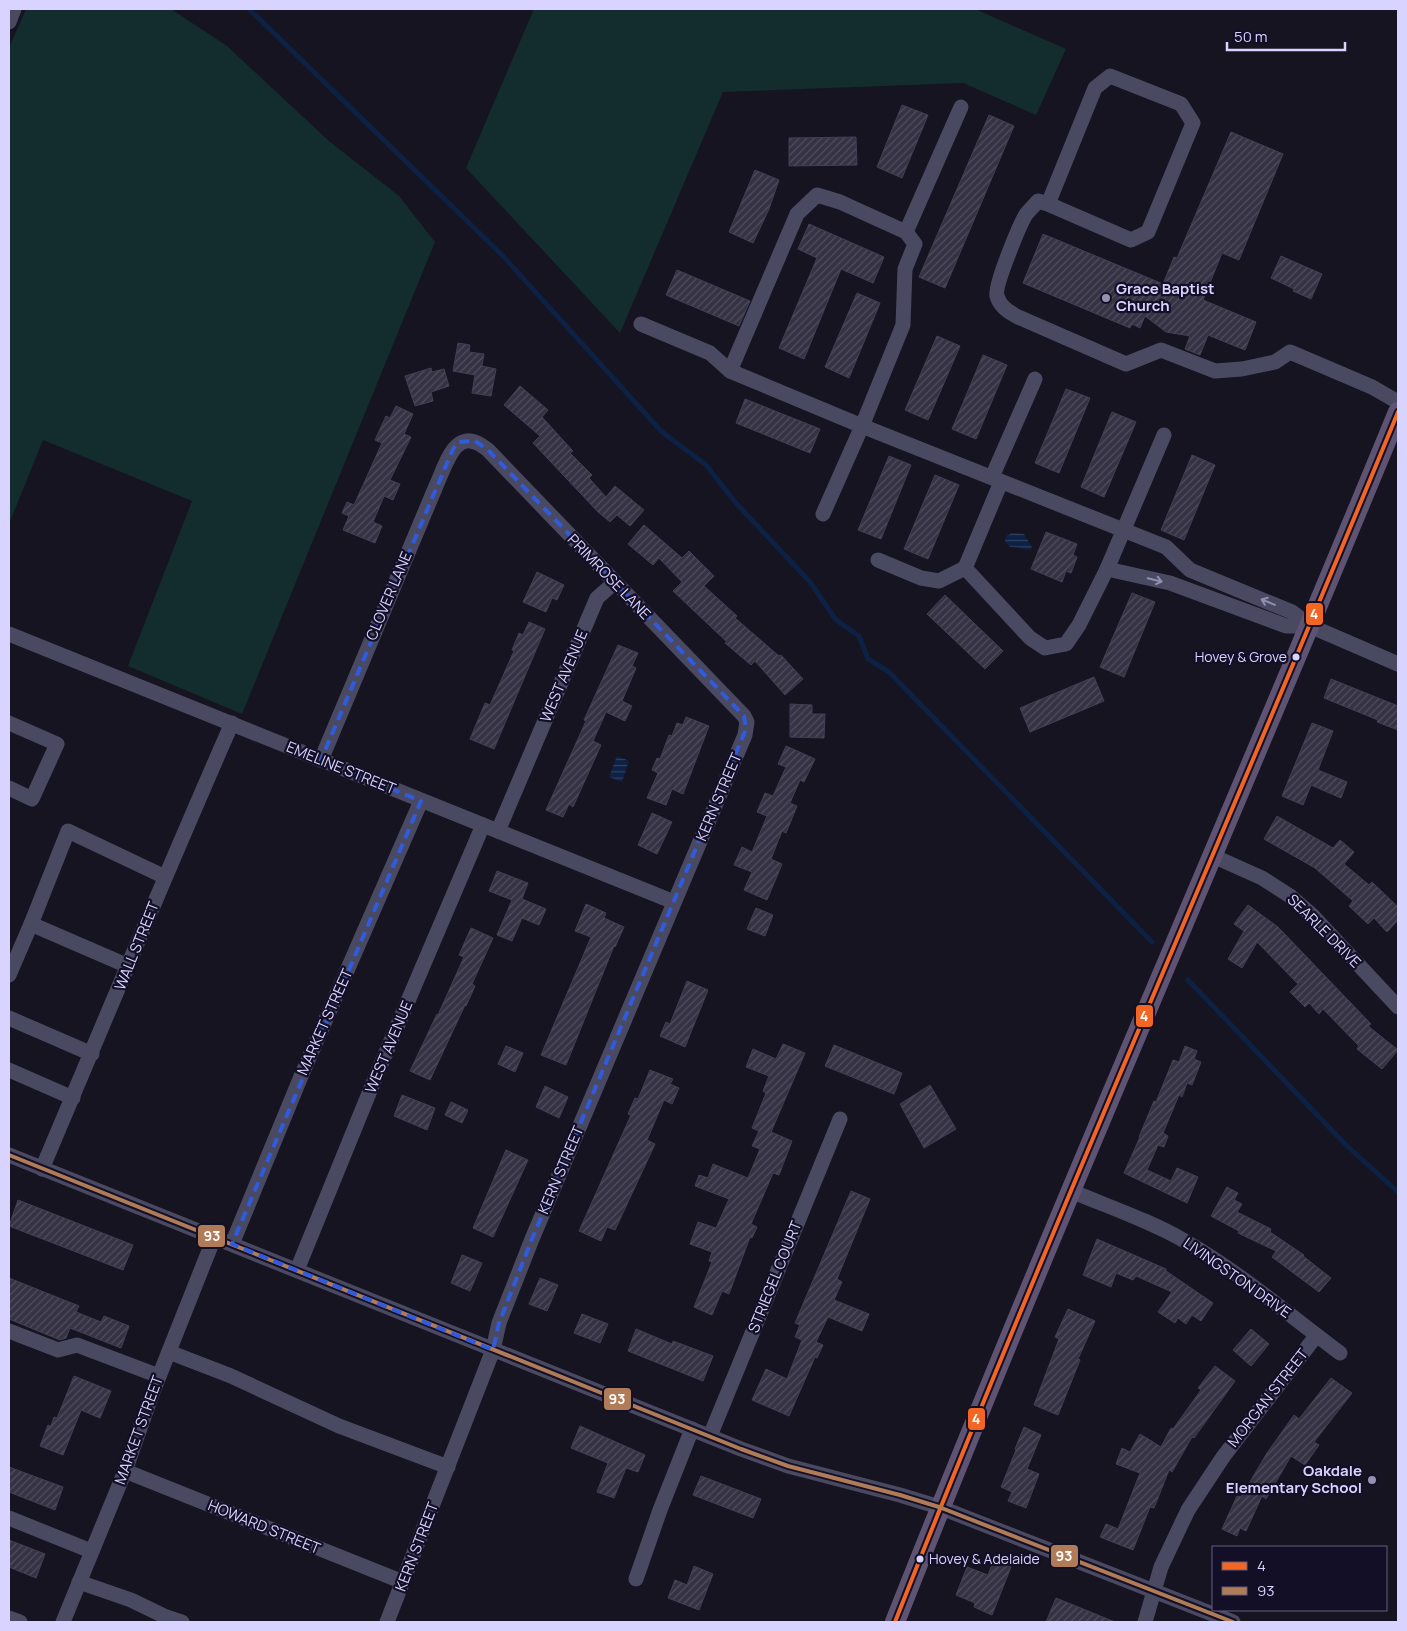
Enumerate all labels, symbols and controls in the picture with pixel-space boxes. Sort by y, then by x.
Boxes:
scale bar [1227,20,1344,52]
text: 50 m [1234,26,1268,47]
place label: Grace Baptist Church [1116,278,1215,316]
marker: Grace Baptist Church [1100,292,1112,304]
street label: PRIMROSE LANE [563,529,656,624]
street label: CLOVER LANE [360,548,417,643]
one-way arrow [1146,576,1162,585]
one-way arrow [1261,597,1276,606]
line badge: 4 [1305,602,1324,626]
text: 4 [1310,604,1318,623]
street label: WEST AVENUE [535,626,592,725]
place label: Hovey & Grove [1195,647,1287,666]
marker: Hovey & Grove [1291,652,1301,662]
street label: EMELINE STREET [283,736,399,799]
street label: KERN STREET [691,749,747,844]
street label: SEARLE DRIVE [1283,889,1366,972]
street label: WALL STREET [109,898,164,993]
street label: MARKET STREET [292,965,357,1078]
street label: WEST AVENUE [360,997,417,1096]
line badge: 4 [1135,1004,1154,1028]
text: 4 [1140,1006,1148,1025]
street label: KERN STREET [533,1122,589,1217]
street label: STRIEGEL COURT [743,1218,807,1336]
line badge: 93 [197,1224,226,1248]
text: 93 [204,1226,220,1245]
street label: LIVINGSTON DRIVE [1179,1232,1296,1323]
street label: MORGAN STREET [1222,1344,1313,1451]
street label: MARKET STREET [109,1373,168,1487]
line badge: 93 [603,1387,632,1411]
text: 93 [609,1389,625,1408]
line badge: 4 [967,1407,986,1431]
text: 4 [972,1409,980,1428]
place label: Oakdale Elementary School [1226,1460,1362,1498]
marker: Oakdale Elementary School [1366,1474,1378,1486]
street label: HOWARD STREET [205,1494,324,1559]
street label: KERN STREET [390,1499,443,1594]
line badge: 93 [1050,1544,1079,1568]
text: 93 [1056,1546,1072,1565]
legend [1212,1546,1387,1611]
place label: Hovey & Adelaide [929,1549,1040,1568]
marker: Hovey & Adelaide [915,1554,925,1564]
text: 4 [1257,1555,1266,1576]
text: 93 [1257,1580,1275,1601]

